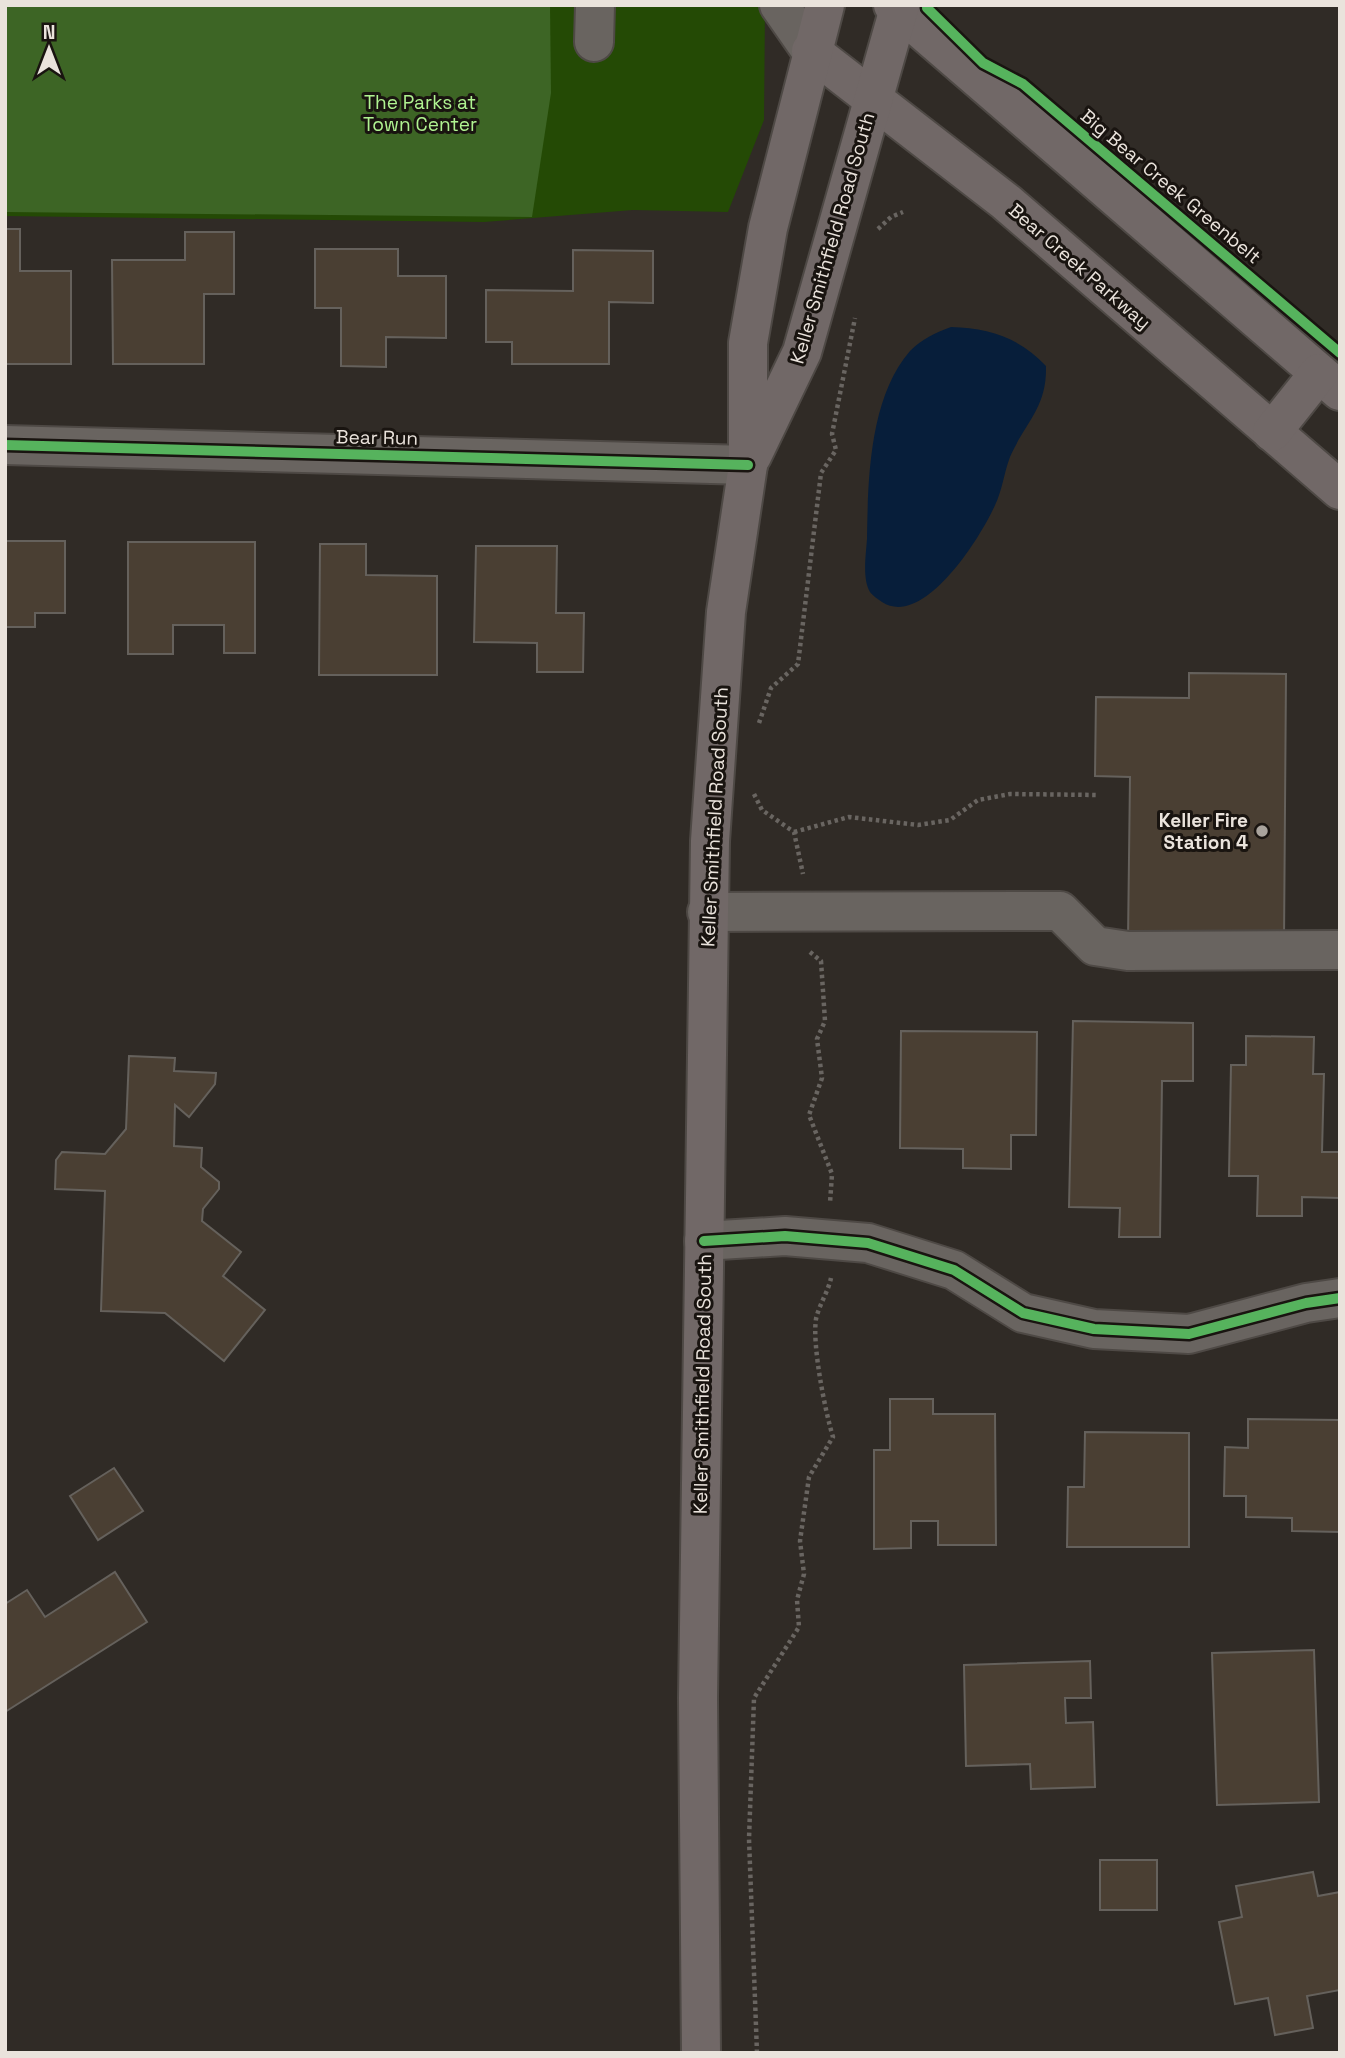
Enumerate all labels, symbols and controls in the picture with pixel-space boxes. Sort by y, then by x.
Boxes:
north arrow [14,14,84,84]
text: N [43,20,55,45]
park label: The Parks at Town Center [363,90,477,137]
street label: Big Bear Creek Greenbelt [1075,104,1266,269]
street label: Keller Smithfield Road South [785,110,880,367]
street label: Bear Creek Parkway [1003,198,1156,335]
street label: Bear Run [336,424,418,451]
street label: Keller Smithfield Road South [695,686,734,948]
place label: Keller Fire Station 4 [1159,808,1248,855]
marker: Keller Fire Station 4 [1254,823,1270,839]
street label: Keller Smithfield Road South [688,1254,717,1514]

